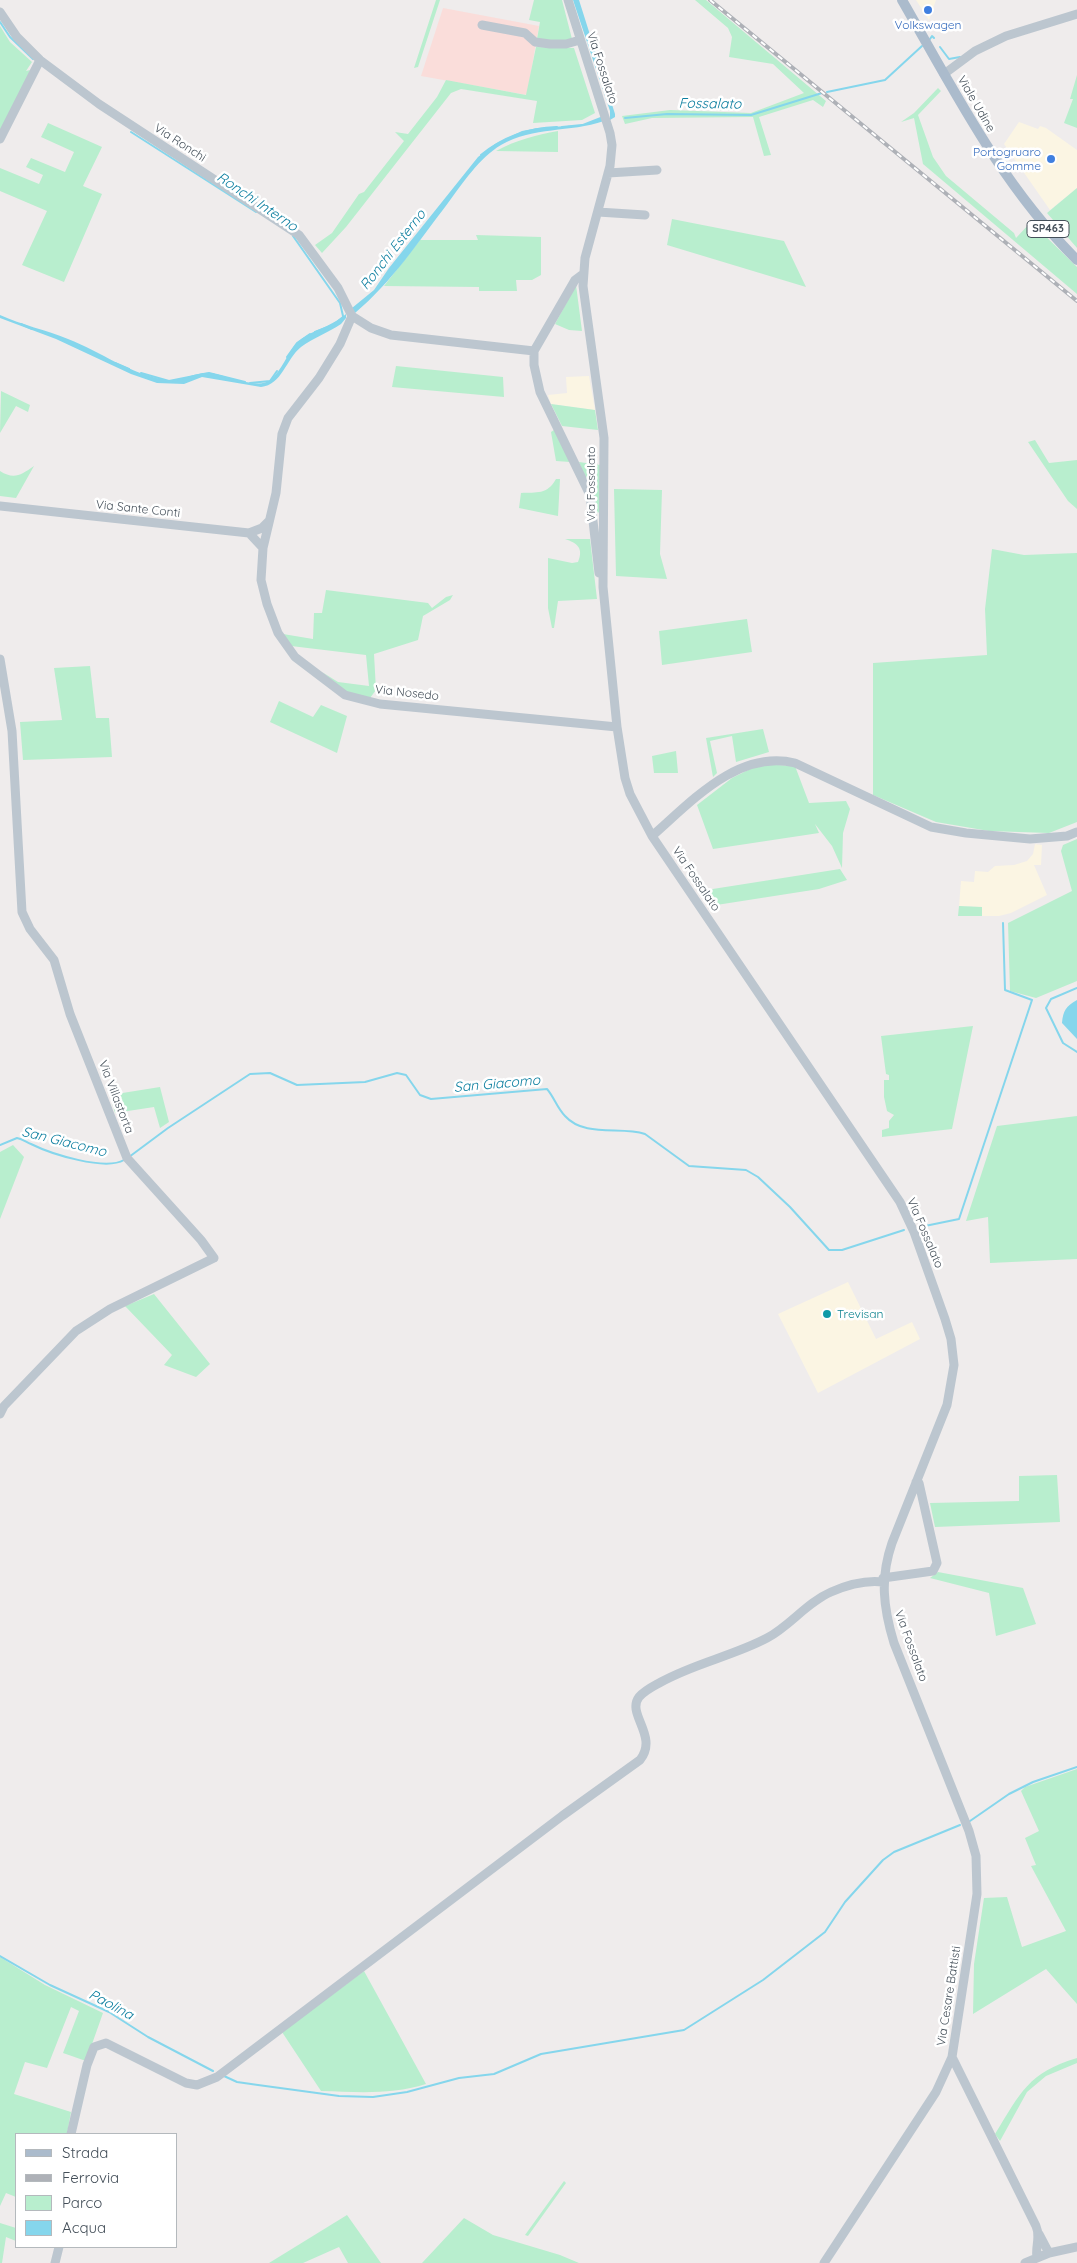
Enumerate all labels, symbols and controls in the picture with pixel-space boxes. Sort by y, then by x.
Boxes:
marker: Volkswagen [922,4,934,16]
place label: Volkswagen [894,18,962,32]
street label: Via Fossalato [584,30,620,106]
street label: Viale Udine [954,73,998,135]
water label: Fossalato [678,95,742,113]
street label: Via Ronchi [151,121,209,165]
place label: Portogruaro Gomme [973,145,1041,173]
marker: Portogruaro Gomme [1045,153,1057,165]
water label: Ronchi Interno [213,169,301,235]
water label: Ronchi Esterno [357,207,429,293]
road number: SP463 [1027,220,1069,238]
street label: Via Fossalato [584,447,598,521]
street label: Via Sante Conti [95,497,181,521]
street label: Via Nosedo [374,682,440,704]
street label: Via Fossalato [669,844,723,914]
street label: Via Villastorta [95,1058,137,1136]
water label: San Giacomo [453,1072,541,1096]
water label: San Giacomo [20,1123,108,1161]
street label: Via Fossalato [904,1196,946,1270]
place label: Trevisan [837,1307,883,1321]
marker: Trevisan [821,1308,833,1320]
street label: Via Fossalato [891,1608,931,1684]
street label: Via Cesare Battisti [934,1945,964,2047]
water label: Paolina [86,1986,136,2024]
legend [15,2133,178,2248]
text: Strada [62,2143,108,2162]
text: Ferrovia [62,2168,119,2187]
text: Parco [62,2193,102,2212]
text: Acqua [62,2218,106,2237]

